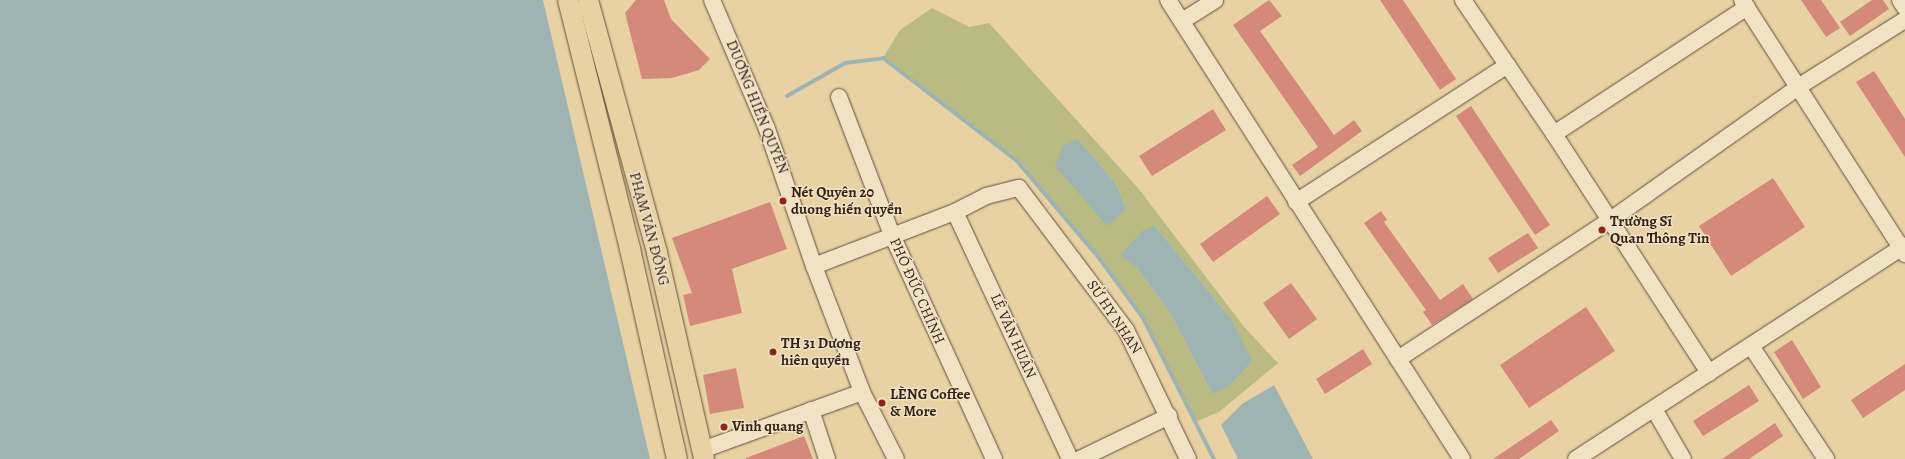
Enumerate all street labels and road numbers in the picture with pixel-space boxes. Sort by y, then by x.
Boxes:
street label: DUƠNG HIẾN QUYỀN [722,37,792,177]
street label: PHẠM VĂN ĐỒNG [625,170,673,288]
street label: PHÓ ĐỨC CHÍNH [885,235,949,347]
street label: SỬ HY NHAN [1083,277,1145,357]
street label: LÊ VĂN HUÂN [986,291,1040,381]

